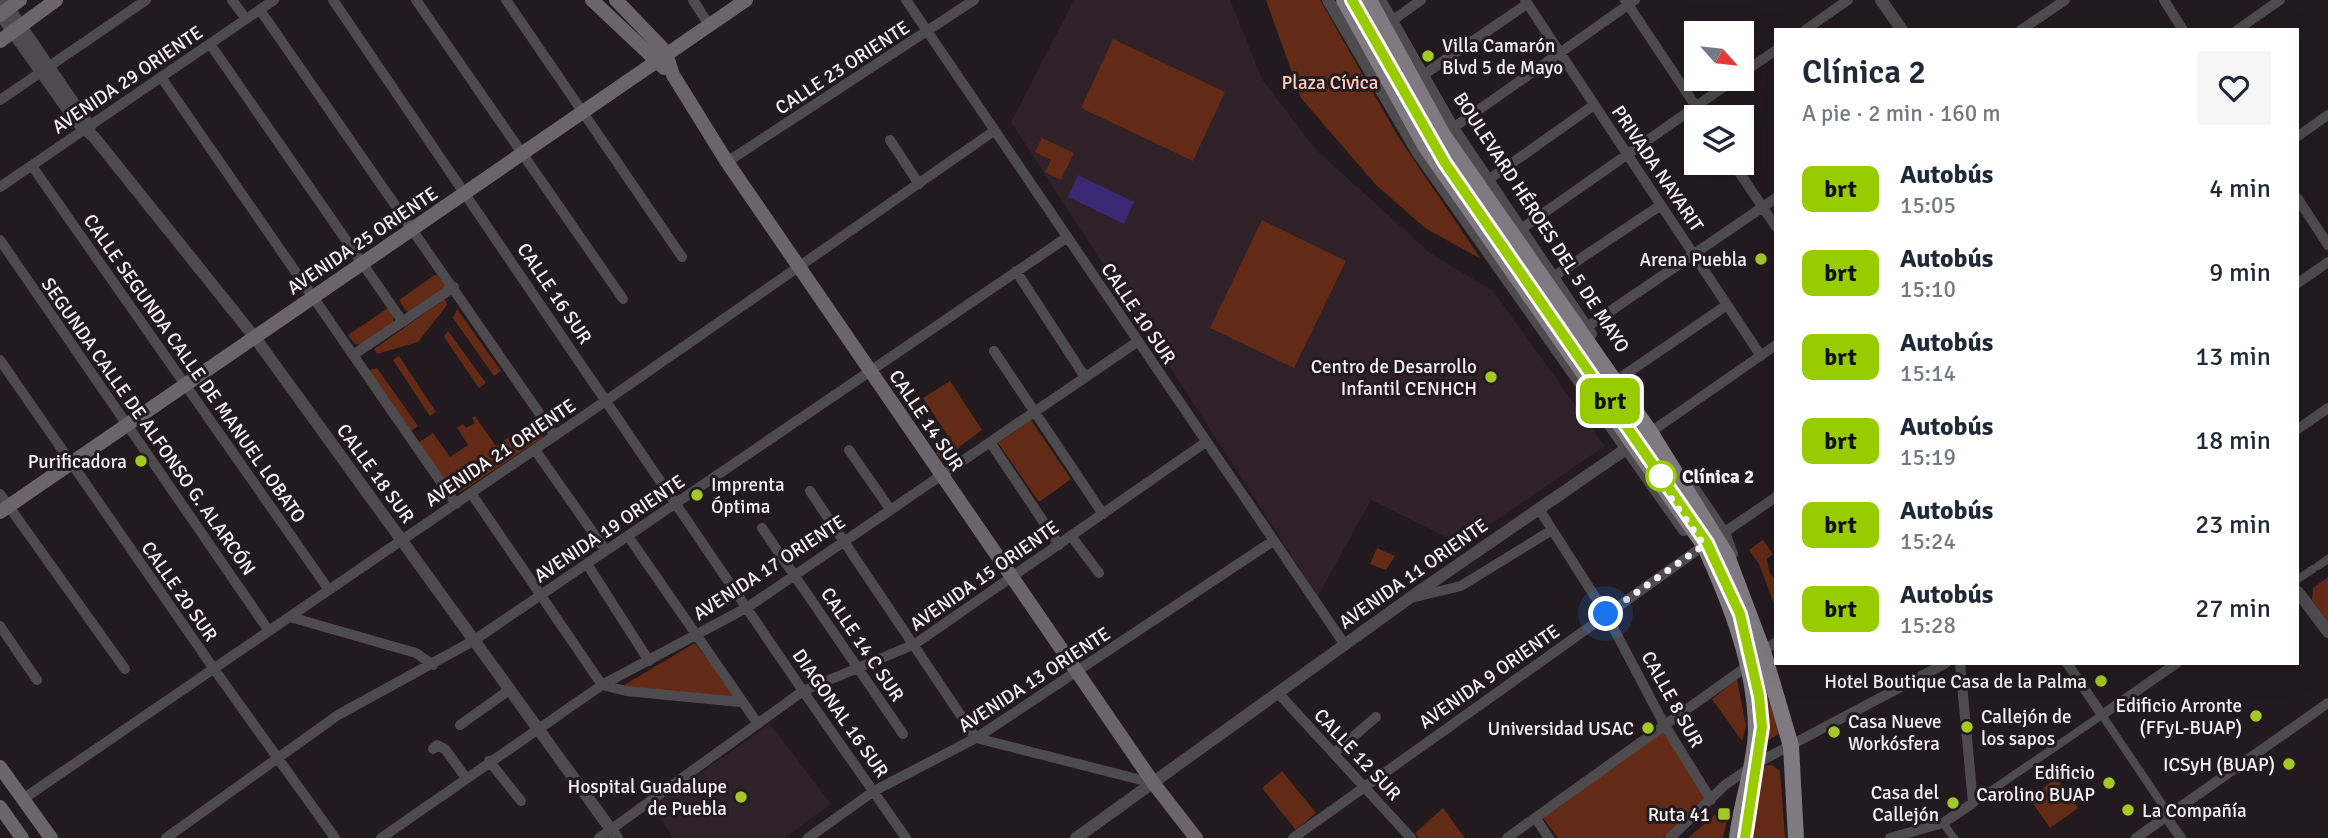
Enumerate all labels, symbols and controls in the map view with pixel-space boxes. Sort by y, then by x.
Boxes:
street label: CALLE 23 ORIENTE [771,15,914,120]
street label: AVENIDA 29 ORIENTE [48,20,207,139]
north arrow [1684,21,1754,91]
map controls [1684,21,1754,175]
place label: Villa Camarón Blvd 5 de Mayo [1442,34,1563,80]
marker: Villa Camarón Blvd 5 de Mayo [1420,48,1436,64]
button: heart [2197,51,2271,125]
text: Clínica 2 [1802,52,1926,93]
park label: Plaza Cívica [1282,71,1378,95]
street label: BOULEVARD HÉROES DEL 5 DE MAYO [1448,88,1634,357]
text: A pie · 2 min · 160 m [1802,99,2001,128]
street label: PRIVADA NAYARIT [1606,101,1709,237]
button: layers [1684,105,1754,175]
text: Autobús [1900,159,1993,191]
text: 4 min [2209,173,2271,205]
text: brt [1824,174,1857,204]
street label: AVENIDA 25 ORIENTE [283,181,442,300]
text: 15:05 [1900,191,1956,220]
street label: CALLE SEGUNDA CALLE DE MANUEL LOBATO [78,210,311,528]
street label: CALLE 16 SUR [512,238,597,349]
text: Autobús [1900,243,1993,275]
place label: Arena Puebla [1639,248,1747,272]
marker: Arena Puebla [1753,251,1769,267]
text: 9 min [2209,257,2271,289]
street label: CALLE 10 SUR [1096,258,1181,369]
text: brt [1824,258,1857,288]
street label: SEGUNDA CALLE DE ALFONSO G. ALARCÓN [36,273,261,580]
text: 15:10 [1900,275,1956,304]
text: Autobús [1900,327,1993,359]
text: 13 min [2195,341,2271,373]
text: brt [1824,342,1857,372]
place label: Centro de Desarrollo Infantil CENHCH [1311,355,1477,401]
text: 15:14 [1900,359,1956,388]
street label: CALLE 14 SUR [884,365,969,476]
marker: Centro de Desarrollo Infantil CENHCH [1483,369,1499,385]
line badge: brt [1570,378,1650,424]
text: brt [1594,386,1626,416]
street label: AVENIDA 21 ORIENTE [421,393,580,512]
text: Autobús [1900,411,1993,443]
street label: CALLE 18 SUR [331,419,419,528]
text: 18 min [2195,425,2271,457]
text: brt [1824,426,1857,456]
text: 15:19 [1900,443,1956,472]
place label: Purificadora [28,450,127,474]
marker: Purificadora [133,453,149,469]
marker: Clínica 2 [1646,461,1676,491]
place label: Clínica 2 [1682,465,1754,489]
street label: AVENIDA 19 ORIENTE [530,469,689,588]
place label: Imprenta Óptima [711,473,785,519]
marker: Imprenta Óptima [689,487,705,503]
text: Autobús [1900,495,1993,527]
text: 23 min [2195,509,2271,541]
street label: AVENIDA 17 ORIENTE [689,510,850,626]
text: brt [1824,510,1857,540]
street label: AVENIDA 11 ORIENTE [1334,513,1493,634]
street label: AVENIDA 15 ORIENTE [905,515,1064,636]
text: 15:24 [1900,527,1956,556]
street label: CALLE 20 SUR [136,537,223,646]
text: Autobús [1900,579,1993,611]
street label: CALLE 14 C SUR [815,583,909,706]
text: 27 min [2195,593,2271,625]
text: brt [1824,594,1857,624]
your location [1588,596,1623,631]
text: 15:28 [1900,611,1956,640]
street label: AVENIDA 9 ORIENTE [1415,619,1565,734]
street label: AVENIDA 13 ORIENTE [954,622,1115,738]
street label: DIAGONAL 16 SUR [787,645,894,783]
street label: CALLE 8 SUR [1636,647,1708,752]
place label: Hotel Boutique Casa de la Palma [1824,670,2087,694]
marker: Hotel Boutique Casa de la Palma [2093,673,2109,689]
place label: Edificio Arronte (FFyL-BUAP) [2116,694,2242,740]
street label: CALLE 12 SUR [1309,704,1406,806]
place label: Callejón de los sapos [1981,705,2072,751]
marker: Edificio Arronte (FFyL-BUAP) [2248,708,2264,724]
place label: Casa Nueve Workósfera [1848,710,1942,756]
place label: Universidad USAC [1488,717,1634,741]
marker: Callejón de los sapos [1959,719,1975,735]
marker: Universidad USAC [1640,720,1656,736]
marker: Casa Nueve Workósfera [1826,724,1842,740]
place label: ICSyH (BUAP) [2163,753,2275,777]
marker: ICSyH (BUAP) [2281,756,2297,772]
place label: Edificio Carolino BUAP [1976,761,2095,807]
place label: Hospital Guadalupe de Puebla [568,775,727,821]
marker: Edificio Carolino BUAP [2101,775,2117,791]
place label: Casa del Callejón [1871,781,1939,827]
marker: Hospital Guadalupe de Puebla [733,789,749,805]
marker: Casa del Callejón [1945,795,1961,811]
place label: La Compañía [2142,799,2247,823]
marker: La Compañía [2120,802,2136,818]
place label: Ruta 41 [1648,803,1710,827]
marker: Ruta 41 [1716,806,1732,822]

